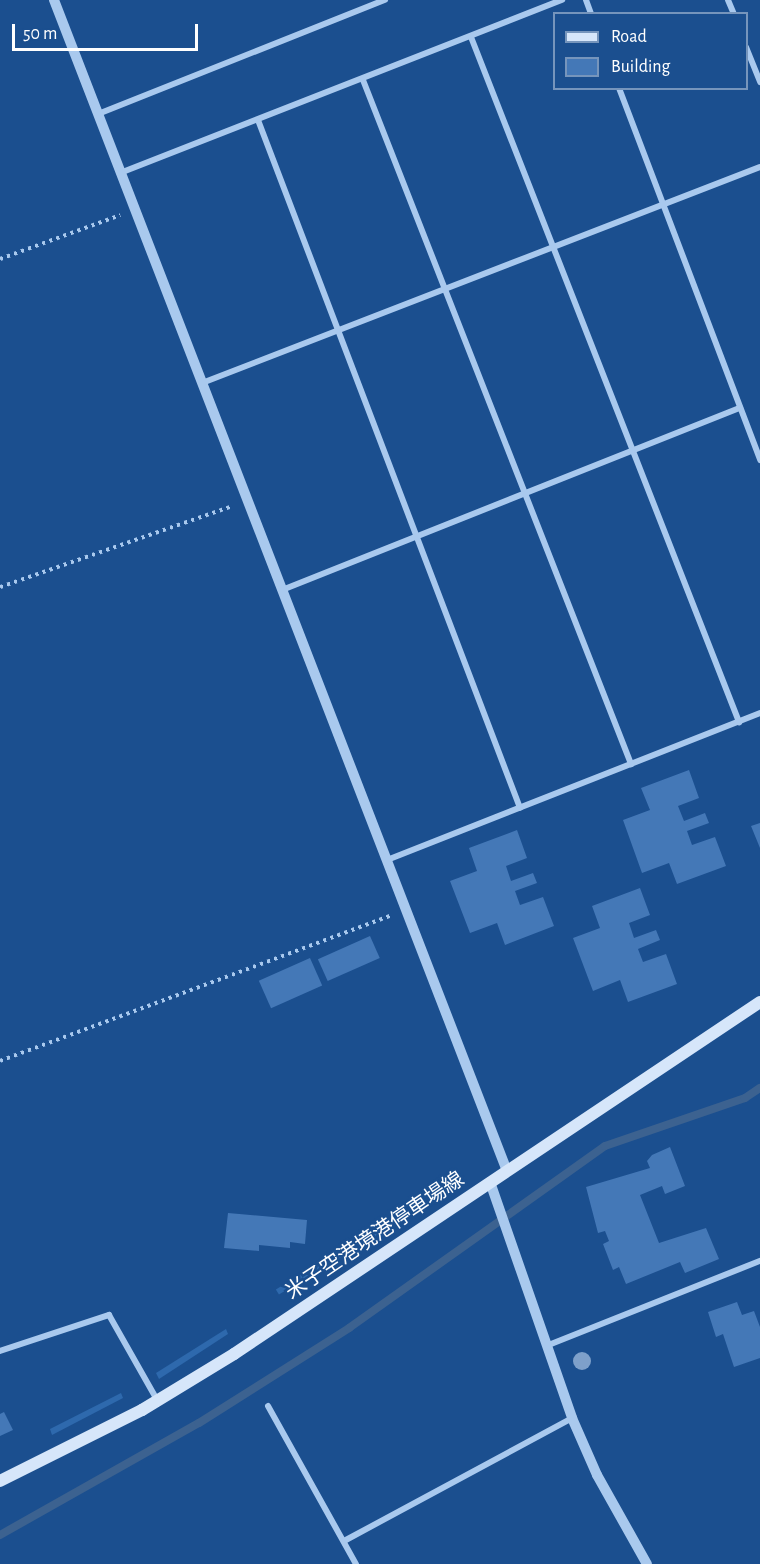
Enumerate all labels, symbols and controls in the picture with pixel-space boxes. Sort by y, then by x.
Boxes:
scale bar [15,12,201,50]
legend [553,12,748,90]
text: 50 m [23,25,57,43]
text: Road [611,28,647,46]
text: Building [611,58,670,76]
street label: 米子空港境港停車場線 [281,1167,469,1305]

